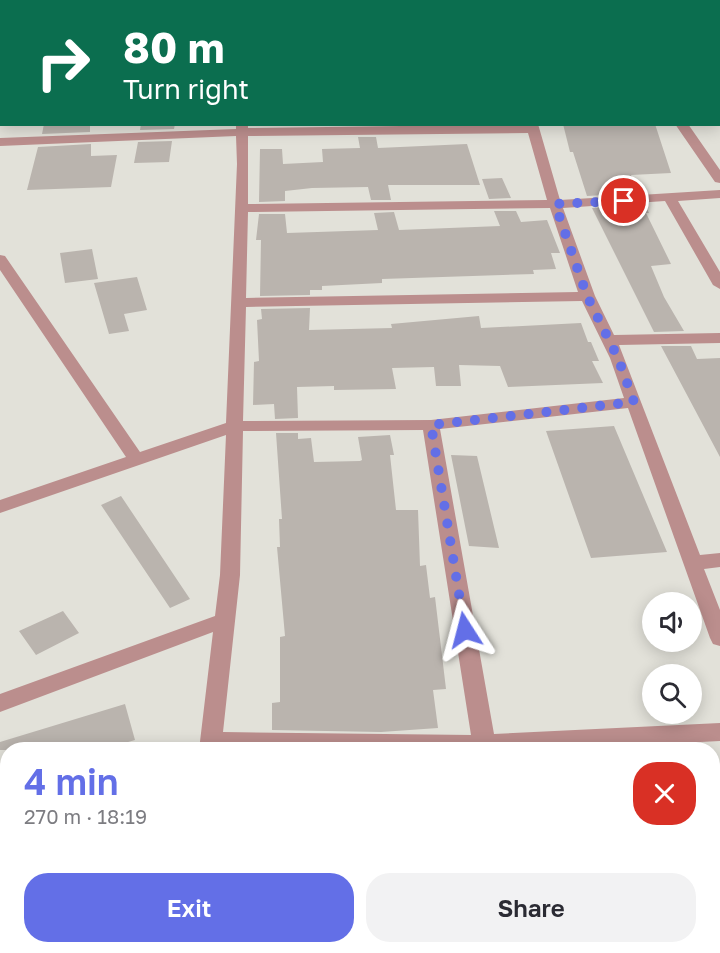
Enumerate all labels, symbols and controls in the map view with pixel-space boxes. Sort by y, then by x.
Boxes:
text: 80 m [123,22,224,72]
icon: right [24,24,102,102]
text: Turn right [123,73,249,105]
pin [598,175,649,226]
icon: arrive [607,184,640,217]
map controls [642,592,702,724]
button: sound [642,592,702,652]
position arrow [433,598,497,662]
button: search [642,664,702,724]
text: 4 min [24,760,119,803]
button: close [633,762,696,825]
text: 270 m · 18:19 [24,804,147,828]
button: Exit [24,873,354,942]
button: Share [366,873,696,942]

